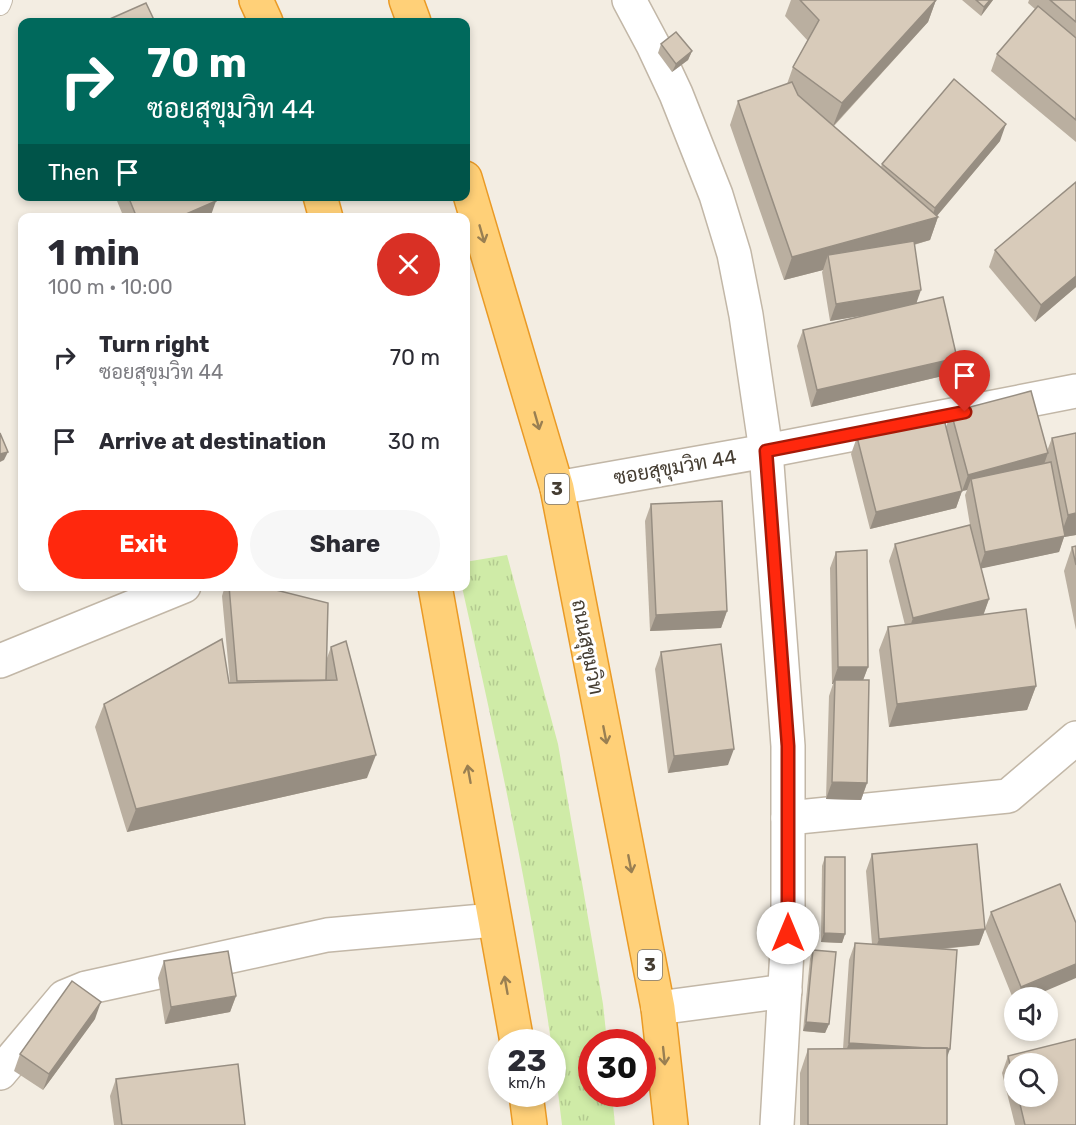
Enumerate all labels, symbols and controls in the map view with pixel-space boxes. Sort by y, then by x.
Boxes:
text: 70 m [147,38,247,88]
icon: right [48,42,126,120]
text: ซอยสุขุมวิท 44 [147,93,315,125]
icon: arrive [111,156,144,189]
text: Then [48,159,99,186]
one-way arrow [477,224,488,243]
text: 1 min [48,231,140,274]
button: close [377,233,440,296]
text: 100 m · 10:00 [48,275,173,299]
text: Turn right [99,331,209,358]
icon: right [48,341,81,374]
text: 70 m [390,344,440,371]
pin [939,350,990,412]
icon: arrive [948,359,981,392]
text: ซอยสุขุมวิท 44 [99,360,223,384]
one-way arrow [532,411,543,430]
icon: arrive [48,425,81,458]
text: Arrive at destination [99,428,326,455]
text: 30 m [388,428,440,455]
street label: ซอยสุขุมวิท 44 [612,444,739,492]
road number: 3 [545,474,569,504]
button: Exit [48,510,238,579]
button: Share [250,510,440,579]
street label: ถนนสุขุมวิท [565,597,609,697]
one-way arrow [600,724,611,744]
one-way arrow [463,765,474,784]
one-way arrow [625,853,636,873]
position arrow [756,901,820,965]
road number: 3 [638,950,662,980]
one-way arrow [500,976,511,995]
map controls [1004,987,1058,1107]
button: sound [1004,987,1058,1041]
speed limit sign: 30 [578,1029,656,1107]
text: 23 [507,1043,547,1079]
one-way arrow [658,1045,669,1065]
button: search [1004,1053,1058,1107]
text: km/h [508,1074,546,1092]

